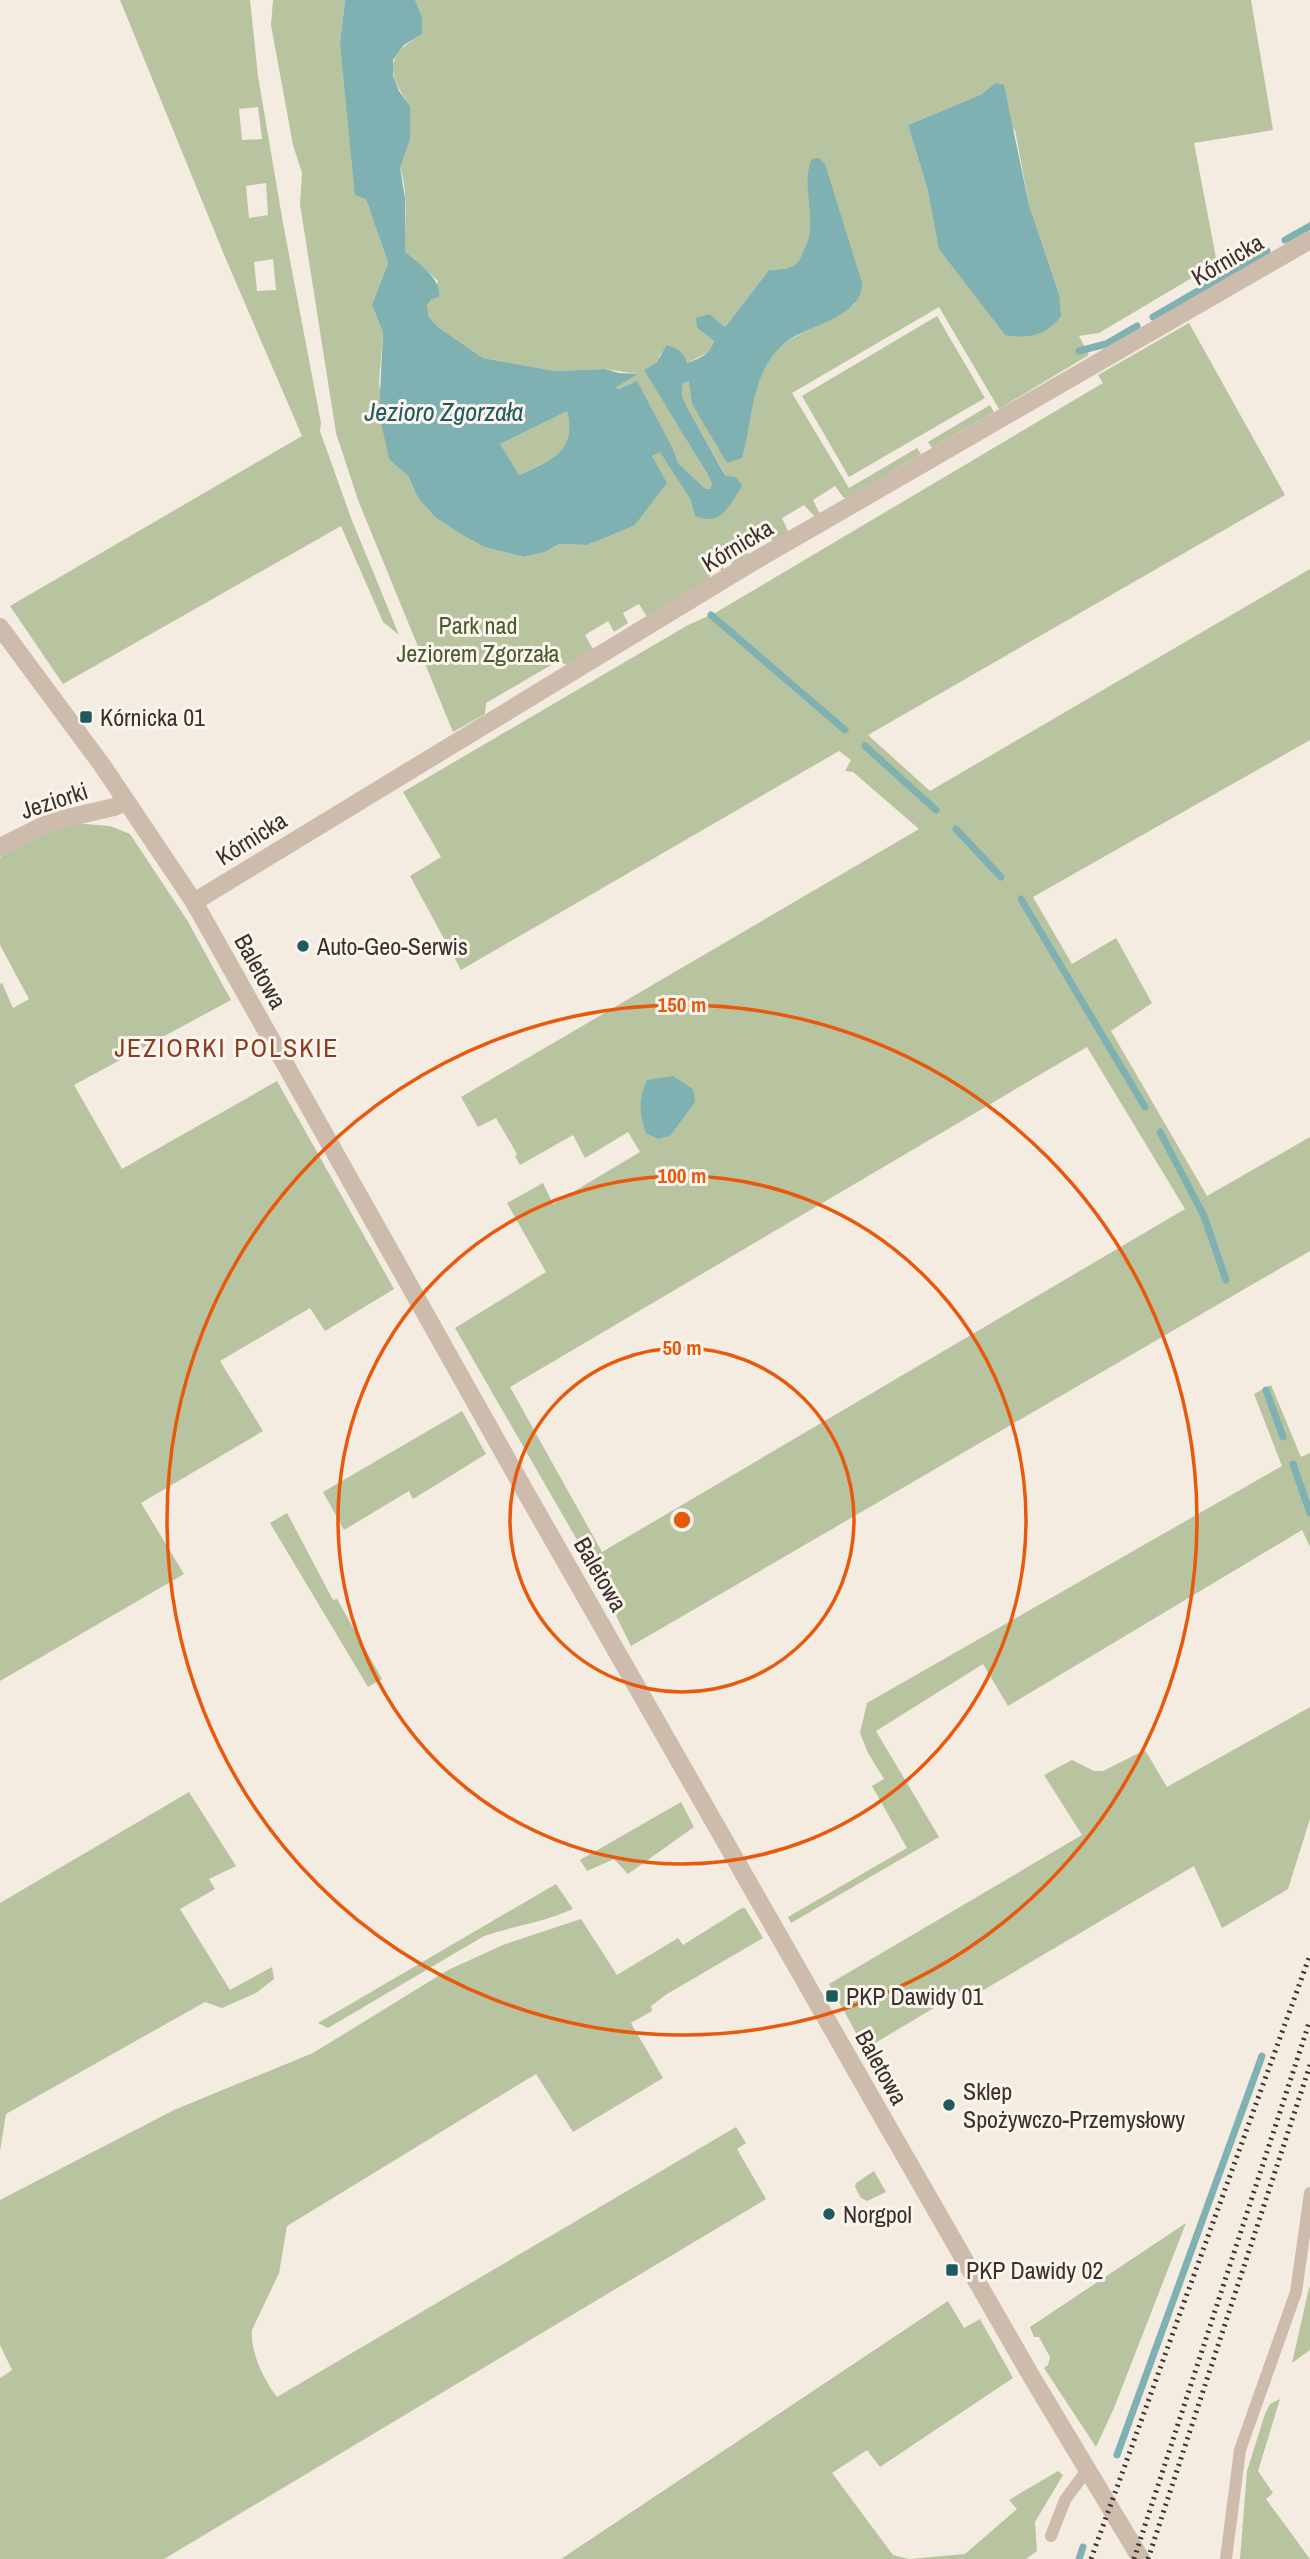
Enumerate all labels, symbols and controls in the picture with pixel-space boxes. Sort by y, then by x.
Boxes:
street label: Kórnicka [1185,226,1269,292]
water label: Jezioro Zgorzała [364,394,524,429]
street label: Kórnicka [695,511,779,579]
park label: Park nad Jeziorem Zgorzała [397,609,560,669]
place label: Kórnicka 01 [100,701,205,733]
marker: Kórnicka 01 [78,709,94,725]
street label: Jeziorki [16,774,92,826]
street label: Kórnicka [210,804,292,872]
street label: Baletowa [227,928,295,1014]
place label: Auto-Geo-Serwis [316,930,468,962]
marker: Auto-Geo-Serwis [295,938,311,954]
text: 150 m [658,990,706,1019]
district label: JEZIORKI POLSKIE [114,1030,340,1065]
text: 100 m [658,1161,706,1190]
text: 50 m [662,1333,702,1362]
centre of rings [670,1508,694,1532]
street label: Baletowa [567,1531,635,1617]
place label: PKP Dawidy 01 [846,1980,984,2012]
marker: PKP Dawidy 01 [824,1988,840,2004]
street label: Baletowa [848,2024,916,2110]
place label: Sklep Spożywczo-Przemysłowy [963,2075,1185,2135]
marker: Sklep Spożywczo-Przemysłowy [941,2097,957,2113]
place label: Norgpol [843,2198,912,2230]
marker: Norgpol [821,2206,837,2222]
place label: PKP Dawidy 02 [966,2254,1104,2286]
marker: PKP Dawidy 02 [944,2262,960,2278]

